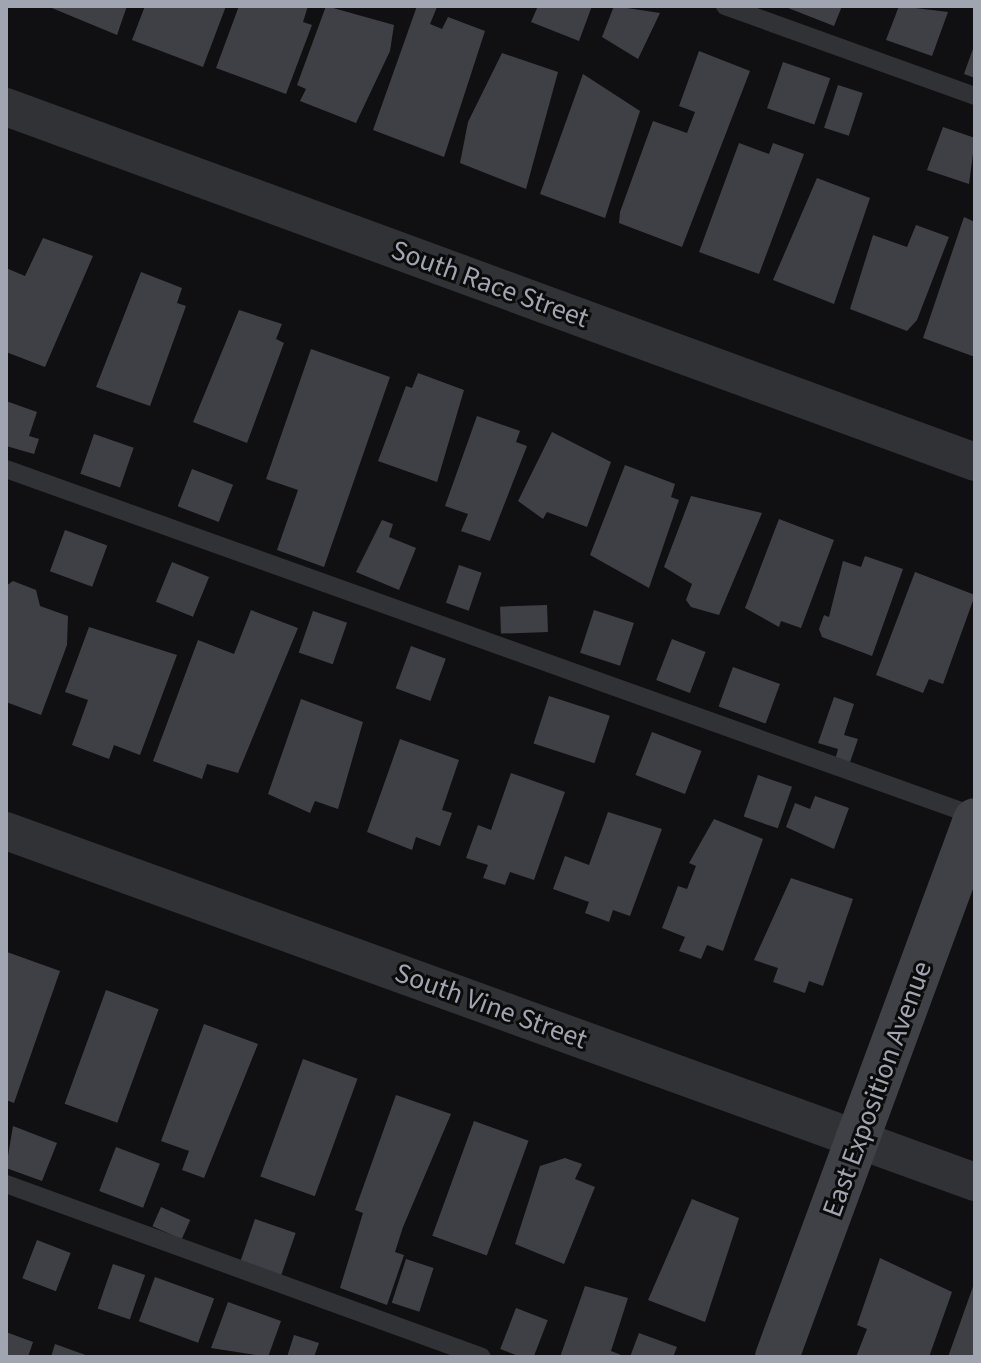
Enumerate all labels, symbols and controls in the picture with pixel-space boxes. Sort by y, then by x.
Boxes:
street label: South Race Street [387,233,593,335]
street label: South Vine Street [390,956,592,1056]
street label: East Exposition Avenue [815,957,939,1221]

